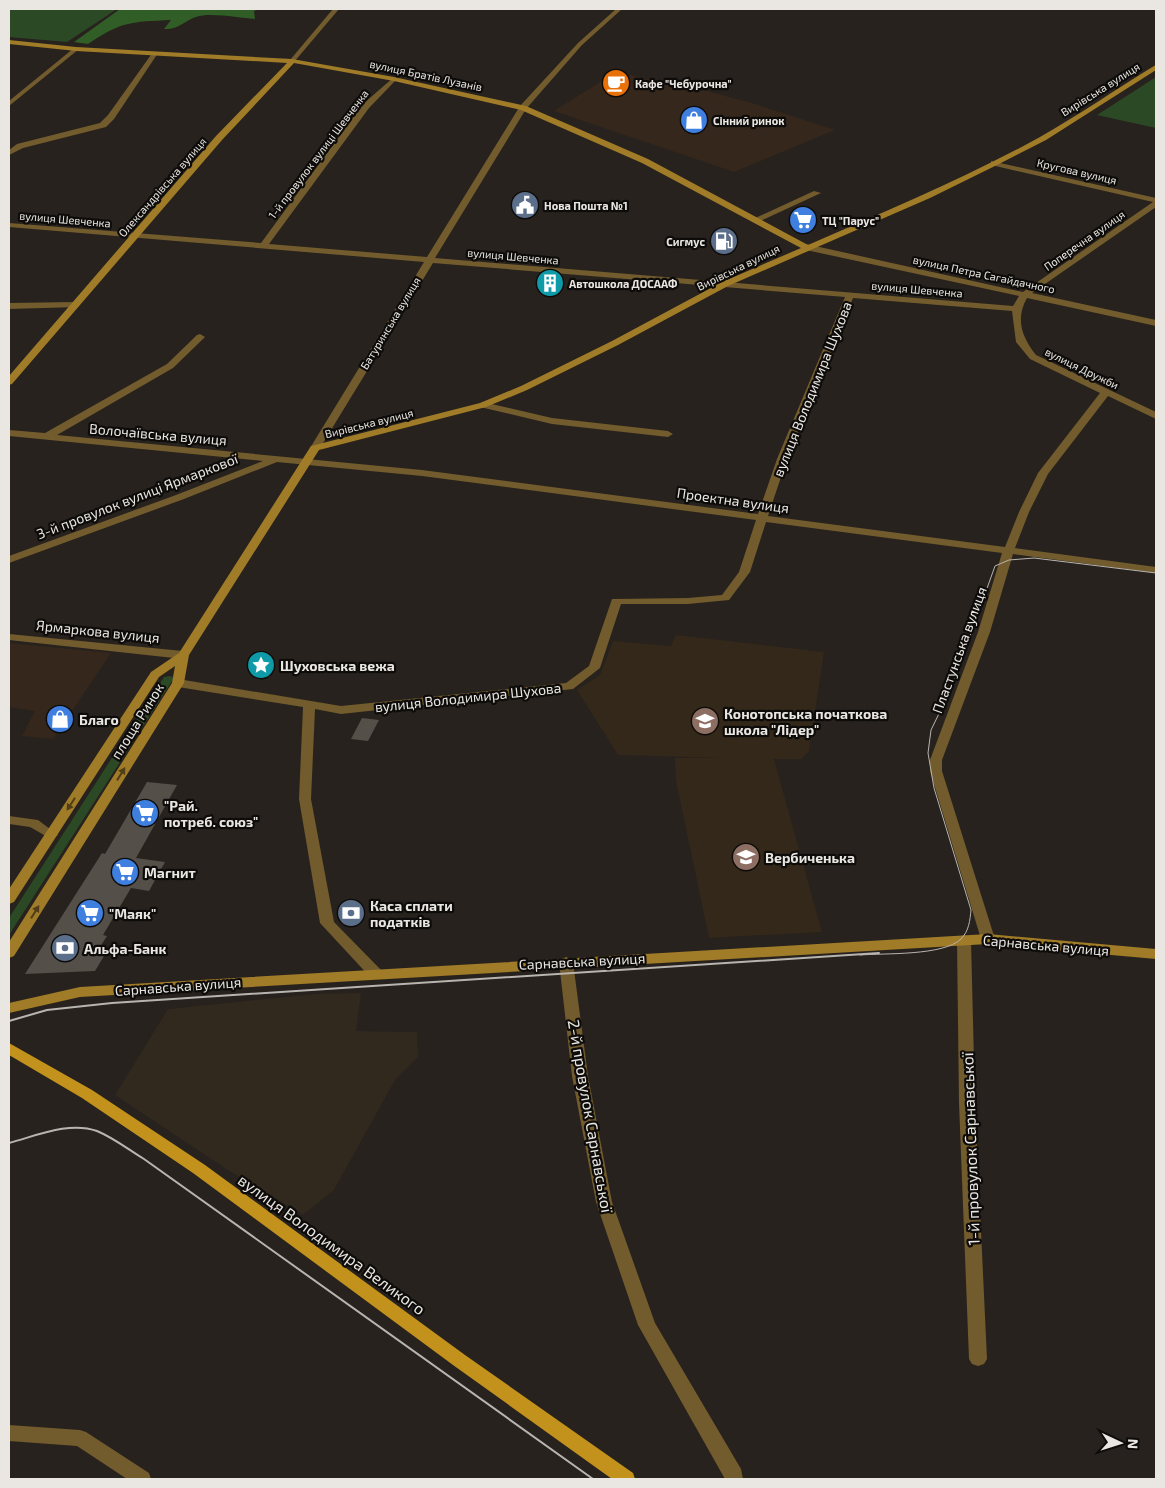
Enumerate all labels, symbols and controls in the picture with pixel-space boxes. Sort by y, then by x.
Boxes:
street label: вулиця Братів Лузанів [368,57,483,94]
street label: Вирівська вулиця [1058,59,1142,119]
cafe icon: Кафе "Чебурочна" [601,68,631,98]
place label: Кафе "Чебурочна" [635,77,732,90]
street label: 1-й провулок вулиці Шевченка [265,87,371,222]
shop icon: Сінний ринок [679,105,709,135]
place label: Сінний ринок [713,114,784,127]
street label: Олександрівська вулиця [115,135,209,240]
street label: Кругова вулиця [1036,156,1118,187]
public building icon: Нова Пошта №1 [510,190,540,220]
place label: Нова Пошта №1 [544,199,628,212]
supermarket icon: ТЦ "Парус" [788,205,818,235]
street label: Поперечна вулиця [1041,207,1128,274]
street label: вулиця Шевченка [19,209,111,230]
place label: ТЦ "Парус" [822,214,879,227]
fuel station icon: Сигмус [709,226,739,256]
place label: Сигмус [666,235,705,248]
street label: Вирівська вулиця [694,241,782,294]
street label: вулиця Шевченка [467,246,559,267]
street label: вулиця Петра Сагайдачного [912,253,1056,296]
building icon: Автошкола ДОСААФ [535,268,565,298]
street label: Батуринська вулиця [357,274,424,372]
place label: Автошкола ДОСААФ [569,277,677,290]
street label: вулиця Шевченка [871,279,963,300]
street label: вулиця Володимира Шухова [769,299,855,479]
street label: вулиця Дружби [1043,345,1121,392]
street label: Вирівська вулиця [323,406,415,441]
street label: Волочаївська вулиця [89,420,227,448]
street label: 3-й провулок вулиці Ярмаркової [34,450,240,542]
street label: Проектна вулиця [676,484,790,516]
street label: Пластунська вулиця [928,584,990,716]
street label: Ярмаркова вулиця [36,616,160,646]
place icon: Шуховська вежа [246,650,276,680]
place label: Шуховська вежа [280,657,395,674]
street label: площа Ринок [107,679,167,762]
street label: вулиця Володимира Шухова [374,679,562,715]
shop icon: Благо [45,704,75,734]
place label: Конотопська початкова школа "Лідер" [724,705,887,738]
school or university icon: Конотопська початкова школа "Лідер" [690,706,720,736]
place label: Благо [79,711,119,728]
one-way arrow [116,768,126,781]
place label: "Рай. потреб. союз" [164,797,258,830]
one-way arrow [67,798,76,811]
supermarket icon: "Рай. потреб. союз" [130,798,160,828]
school or university icon: Вербиченька [731,842,761,872]
place label: Вербиченька [765,849,855,866]
supermarket icon: Магнит [110,857,140,887]
place label: Магнит [144,864,196,881]
place label: Каса сплати податків [370,897,453,930]
supermarket icon: "Маяк" [75,898,105,928]
bank icon: Каса сплати податків [336,898,366,928]
one-way arrow [30,905,39,918]
place label: "Маяк" [109,905,156,922]
street label: Сарнавська вулиця [982,931,1110,959]
bank icon: Альфа-Банк [50,933,80,963]
place label: Альфа-Банк [84,940,167,957]
street label: Сарнавська вулиця [518,949,646,973]
street label: Сарнавська вулиця [114,973,242,999]
street label: 2-й провулок Сарнавської [564,1018,618,1215]
street label: 1-й провулок Сарнавської [957,1051,984,1246]
street label: вулиця Володимира Великого [234,1170,429,1319]
north arrow [1095,1418,1145,1468]
text: N [1125,1438,1142,1450]

